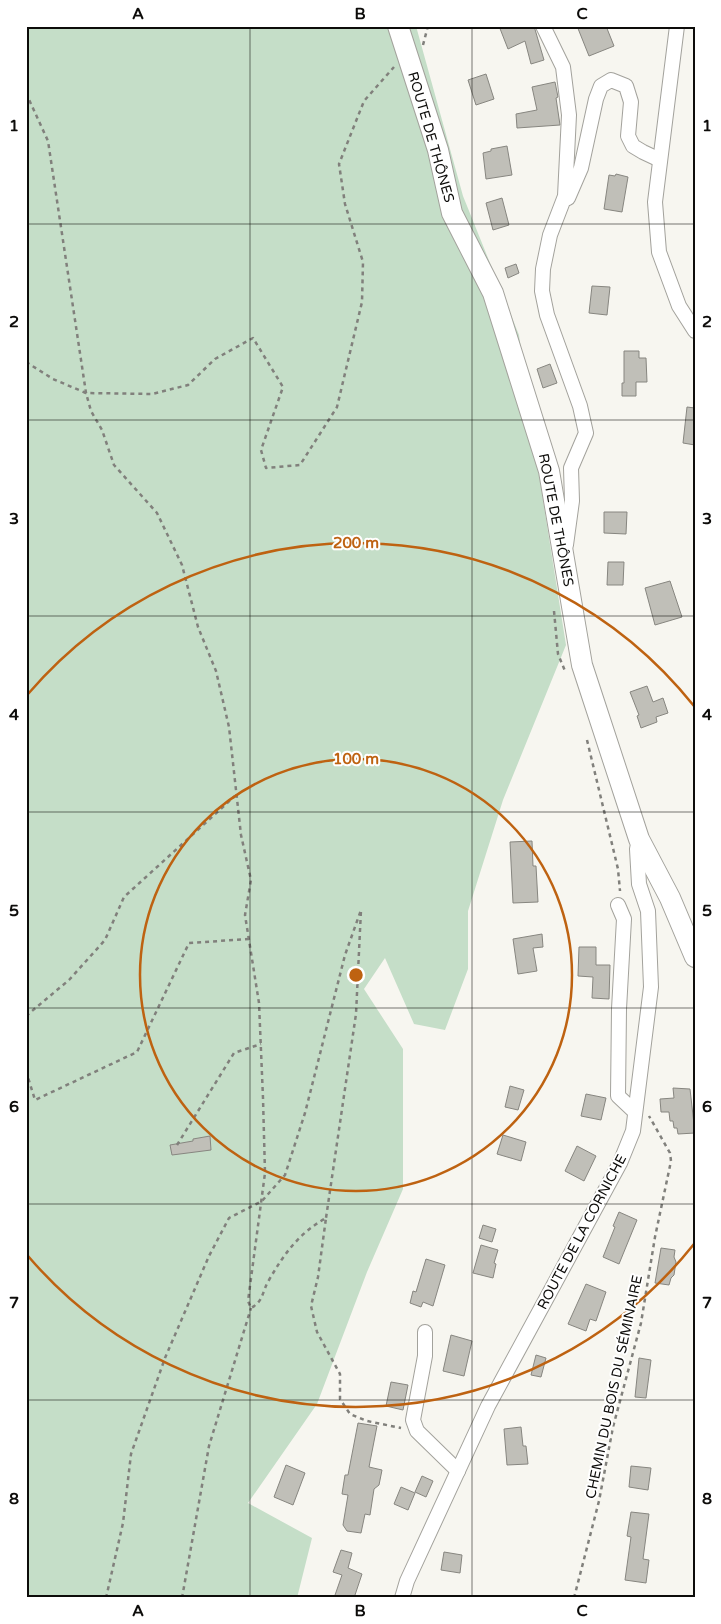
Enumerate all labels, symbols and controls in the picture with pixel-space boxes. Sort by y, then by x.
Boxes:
text: A [132,4,144,24]
text: B [354,4,366,24]
text: C [576,4,588,24]
street label: ROUTE DE THÔNES [404,70,458,205]
text: 1 [9,116,19,136]
text: 1 [702,116,712,136]
text: 2 [9,312,19,332]
text: 2 [702,312,712,332]
street label: ROUTE DE THÔNES [535,452,577,588]
text: 3 [9,509,19,529]
text: 3 [702,509,712,529]
text: 200 m [333,534,379,552]
text: 4 [9,705,19,725]
text: 4 [702,705,712,725]
text: 100 m [333,750,379,768]
text: 5 [9,901,19,921]
text: 5 [702,901,712,921]
centre of rings [347,966,365,984]
text: 6 [9,1097,19,1117]
text: 6 [702,1097,712,1117]
street label: ROUTE DE LA CORNICHE [534,1151,630,1312]
street label: CHEMIN DU BOIS DU SÉMINAIRE [582,1274,646,1500]
text: 7 [9,1293,19,1313]
text: 7 [702,1293,712,1313]
text: 8 [9,1489,19,1509]
text: 8 [702,1489,712,1509]
text: A [132,1601,144,1621]
text: B [354,1601,366,1621]
text: C [576,1601,588,1621]

